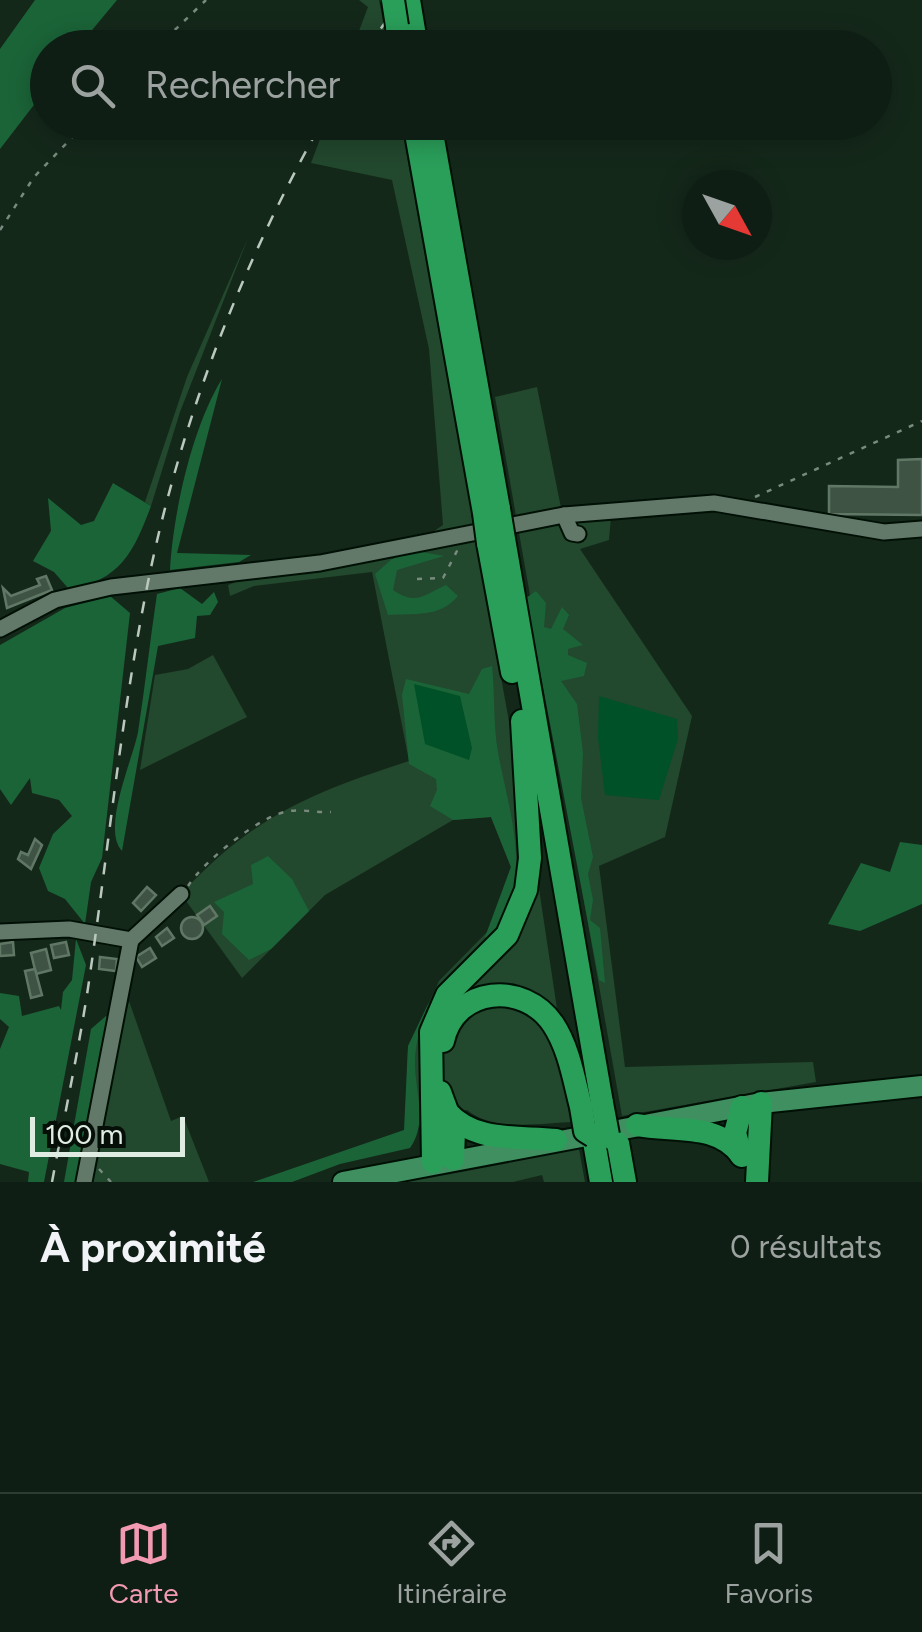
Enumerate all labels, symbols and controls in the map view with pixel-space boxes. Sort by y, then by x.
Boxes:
search box [30,30,892,140]
icon: search [65,58,120,113]
text: Rechercher [145,62,340,108]
north arrow [682,170,772,260]
scale bar [30,1112,185,1156]
text: 100 m [45,1117,123,1151]
text: À proximité [40,1222,266,1273]
text: 0 résultats [730,1228,882,1266]
tab: Carte [109,1516,179,1610]
tab: Itinéraire [396,1516,507,1610]
tab: Favoris [725,1516,813,1610]

